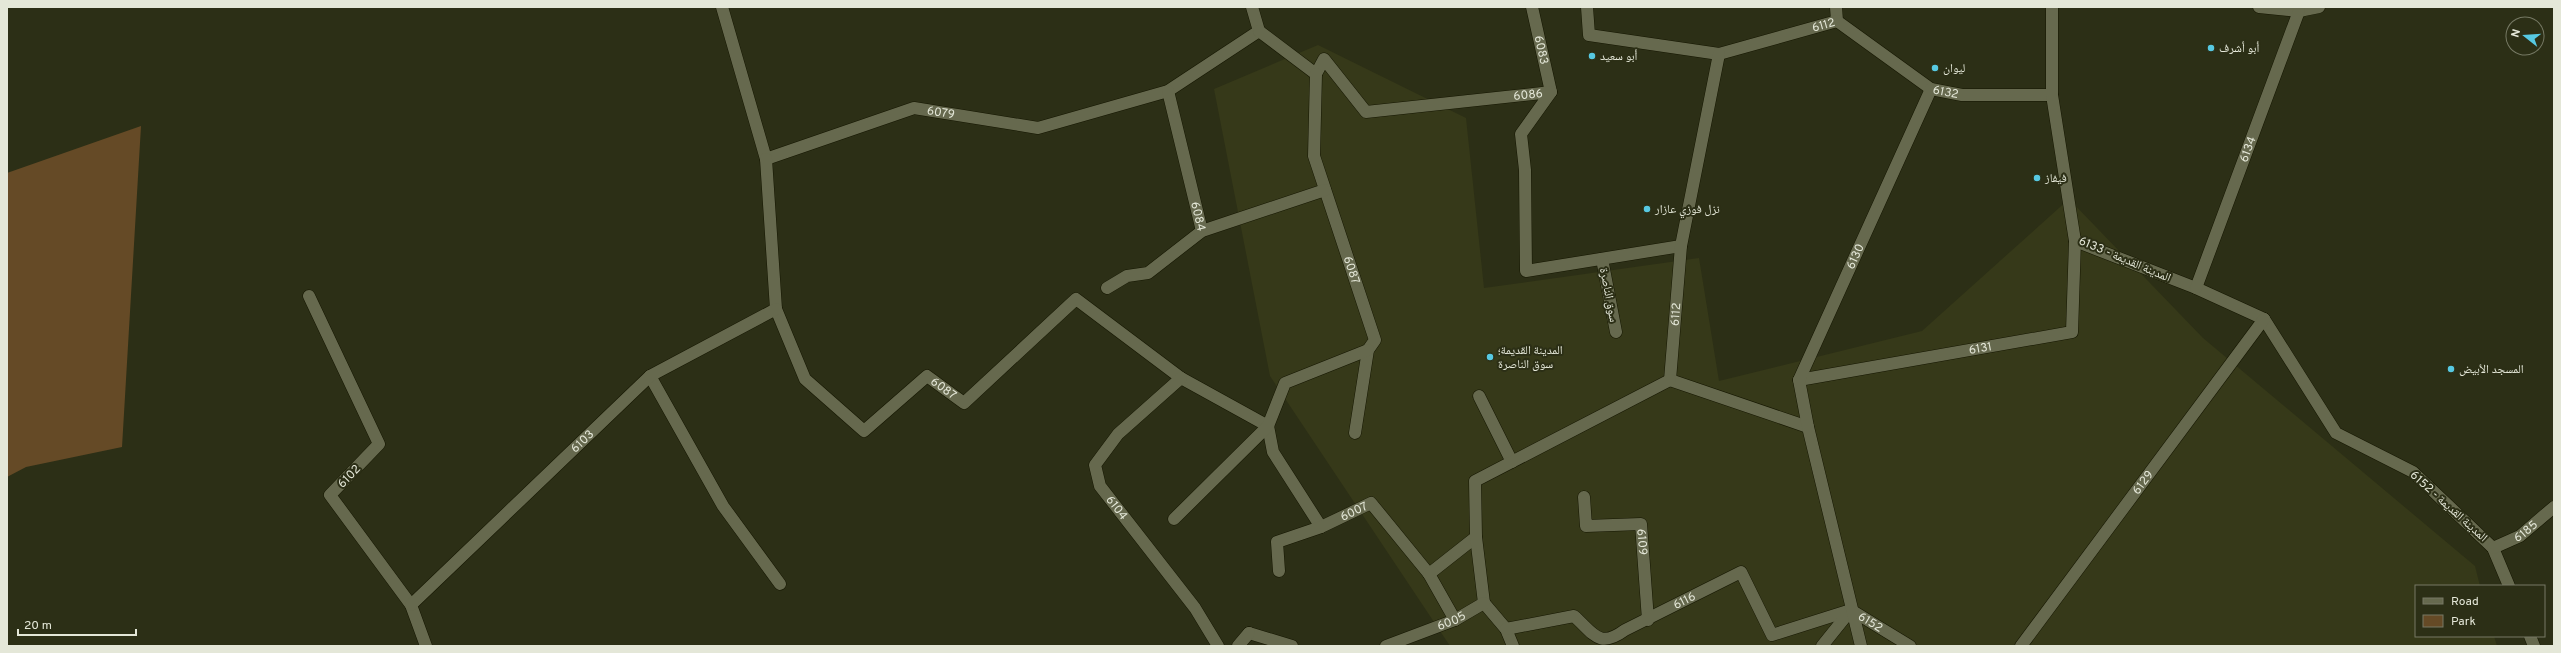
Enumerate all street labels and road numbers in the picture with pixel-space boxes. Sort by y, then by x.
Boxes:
street label: 6112 [1810,15,1837,37]
street label: 6083 [1530,34,1552,66]
street label: 6132 [1931,83,1960,103]
street label: 6086 [1513,86,1544,105]
street label: 6079 [926,103,956,123]
street label: 6134 [2236,134,2261,165]
street label: 6084 [1186,200,1209,233]
street label: المدينة القديمة - 6133 [2076,233,2173,287]
street label: 6130 [1843,241,1869,272]
street label: 6087 [1339,254,1363,286]
street label: سوق الناصرة [1595,267,1621,324]
street label: 6112 [1667,302,1685,327]
street label: 6131 [1968,339,1993,359]
street label: 6087 [927,374,959,404]
street label: 6103 [568,427,598,457]
street label: 6102 [335,462,365,492]
street label: 6129 [2129,468,2158,498]
street label: المدينة القديمة - 6152 [2406,468,2491,546]
street label: 6104 [1102,493,1131,524]
street label: 6007 [1338,499,1371,525]
street label: 6185 [2512,517,2542,547]
street label: 6109 [1632,528,1650,556]
street label: 6116 [1671,589,1699,614]
street label: 6005 [1435,608,1469,635]
street label: 6152 [1855,609,1886,637]

